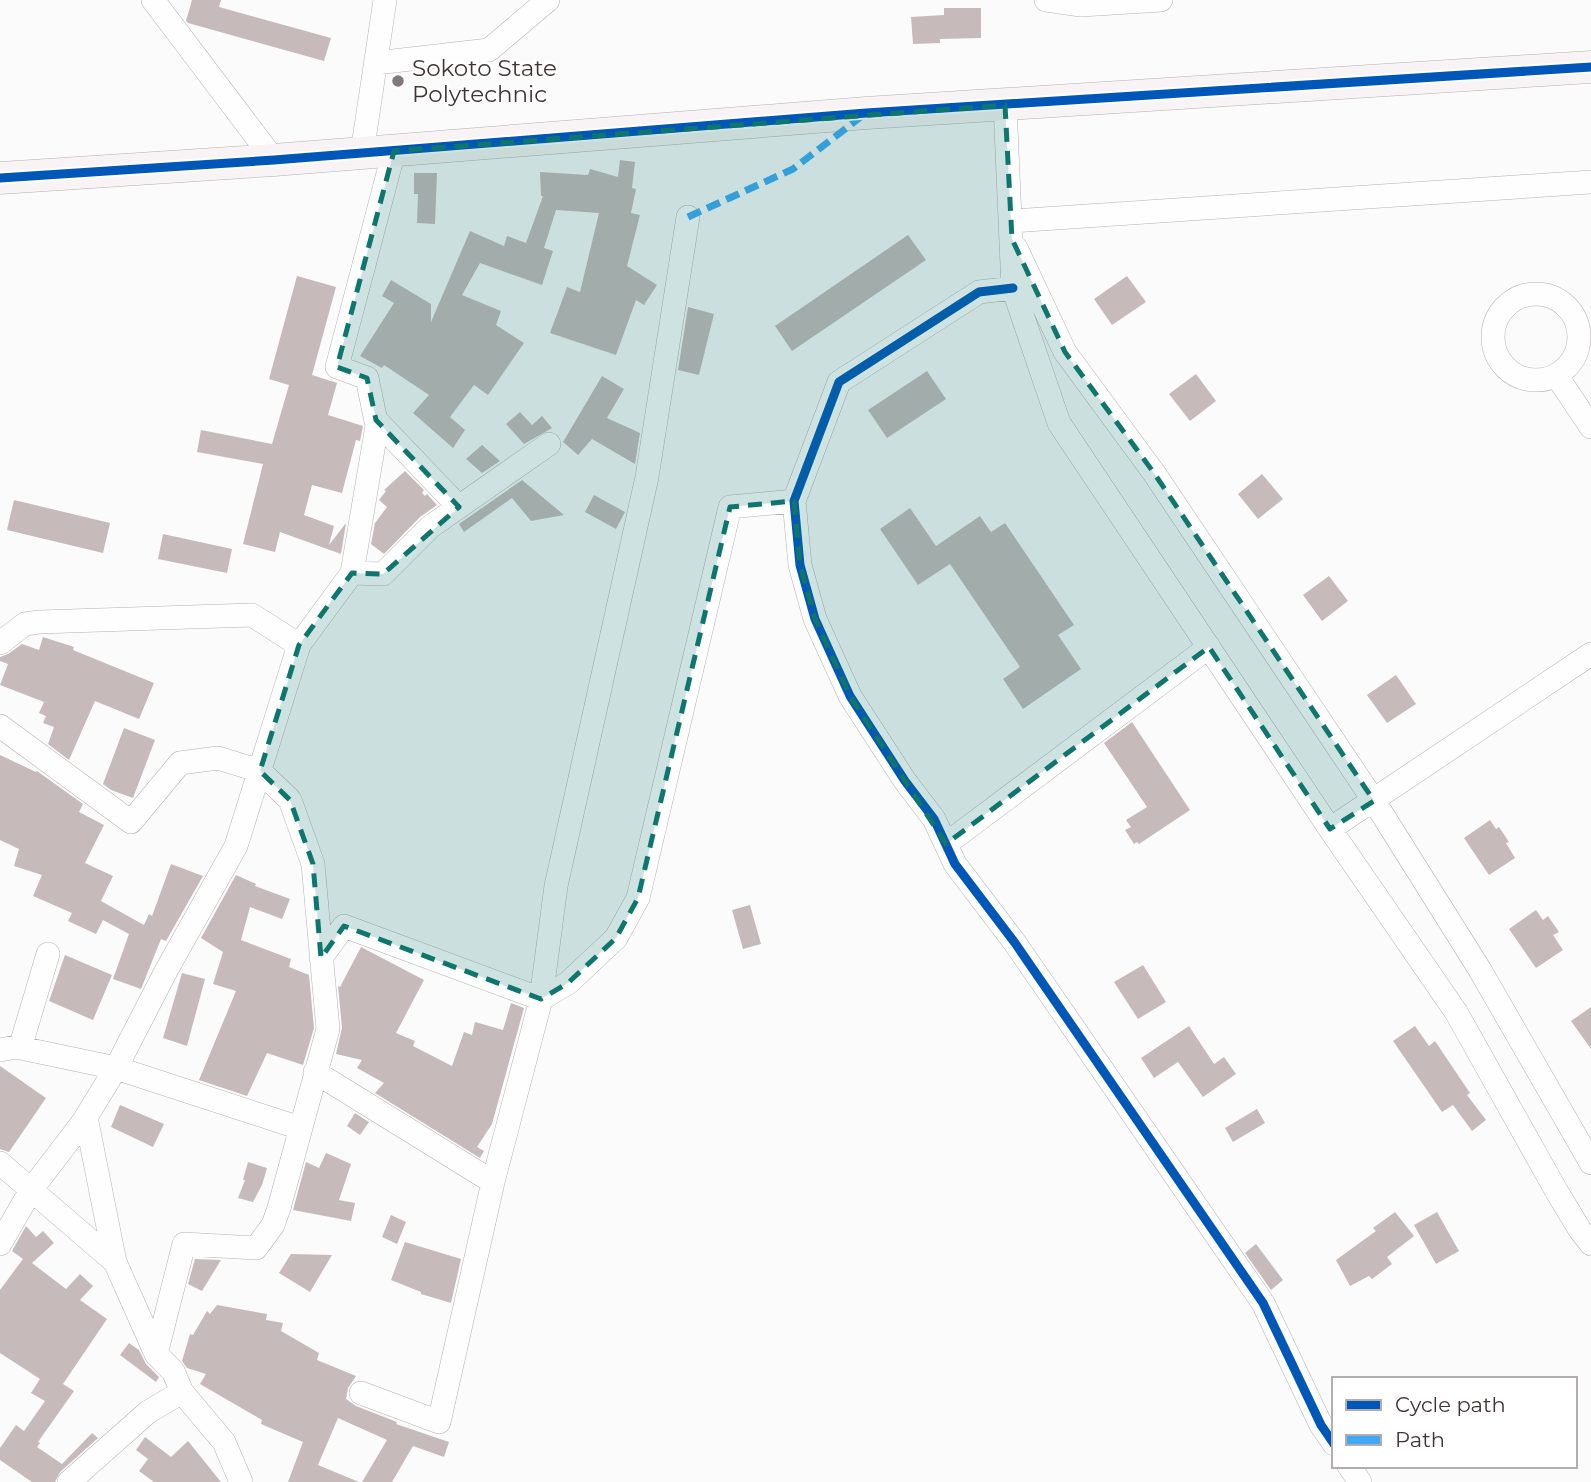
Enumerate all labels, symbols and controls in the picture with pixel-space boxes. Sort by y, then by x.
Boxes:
place label: Sokoto State Polytechnic [412,54,557,108]
marker: Sokoto State Polytechnic [390,73,406,89]
legend [1332,1377,1577,1468]
text: Cycle path [1395,1392,1506,1417]
text: Path [1395,1427,1445,1452]

